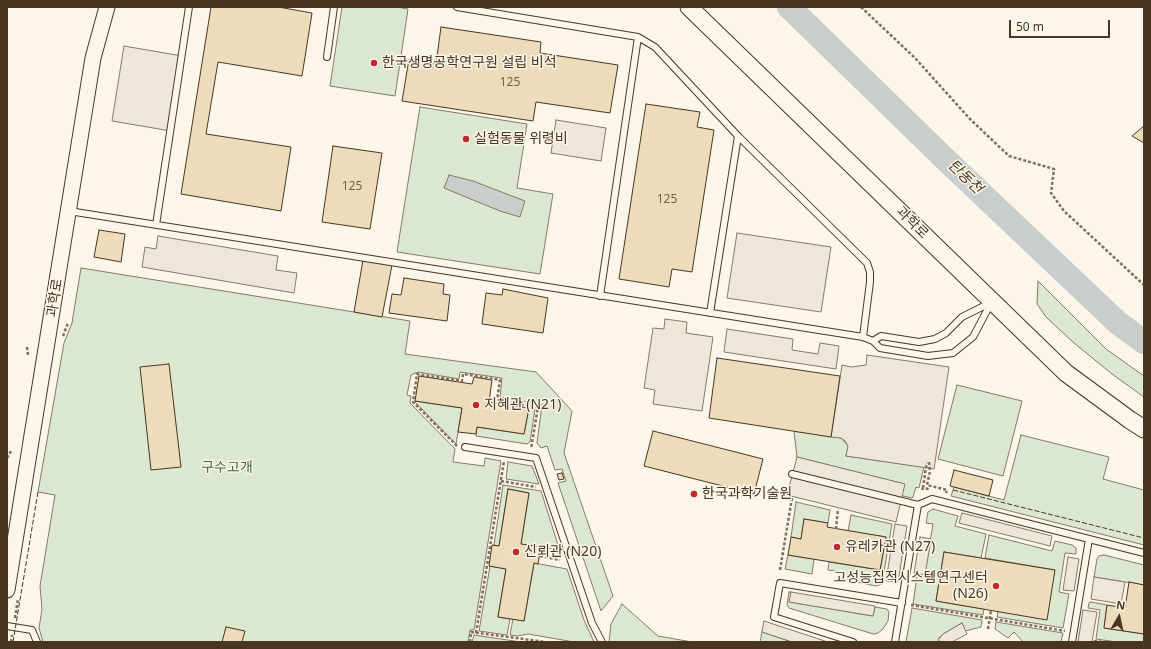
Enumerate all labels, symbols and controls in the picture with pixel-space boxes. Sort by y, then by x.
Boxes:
scale bar [1011,12,1112,38]
text: 50 m [1016,18,1044,35]
place label: 한국생명공학연구원 설립 비석 [382,55,557,71]
marker: 한국생명공학연구원 설립 비석 [369,58,379,68]
house number: 125 [500,76,520,90]
place label: 실험동물 위령비 [474,131,568,147]
marker: 실험동물 위령비 [461,134,471,144]
water label: 탄동천 [944,156,986,198]
house number: 125 [342,180,362,194]
house number: 125 [657,193,677,207]
street label: 과학로 [892,203,932,243]
street label: 과학로 [44,278,66,318]
place label: 지혜관 (N21) [484,397,561,413]
marker: 지혜관 (N21) [471,400,481,410]
park label: 구수고개 [201,460,253,476]
place label: 한국과학기술원 [702,486,792,502]
marker: 한국과학기술원 [689,489,699,499]
place label: 유레카관 (N27) [845,539,935,555]
marker: 유레카관 (N27) [832,542,842,552]
place label: 신뢰관 (N20) [524,544,601,560]
marker: 신뢰관 (N20) [511,547,521,557]
place label: 고성능집적시스템연구센터 (N26) [833,570,988,602]
marker: 고성능집적시스템연구센터 (N26) [991,581,1001,591]
north arrow [1099,597,1139,637]
text: N [1115,597,1127,613]

